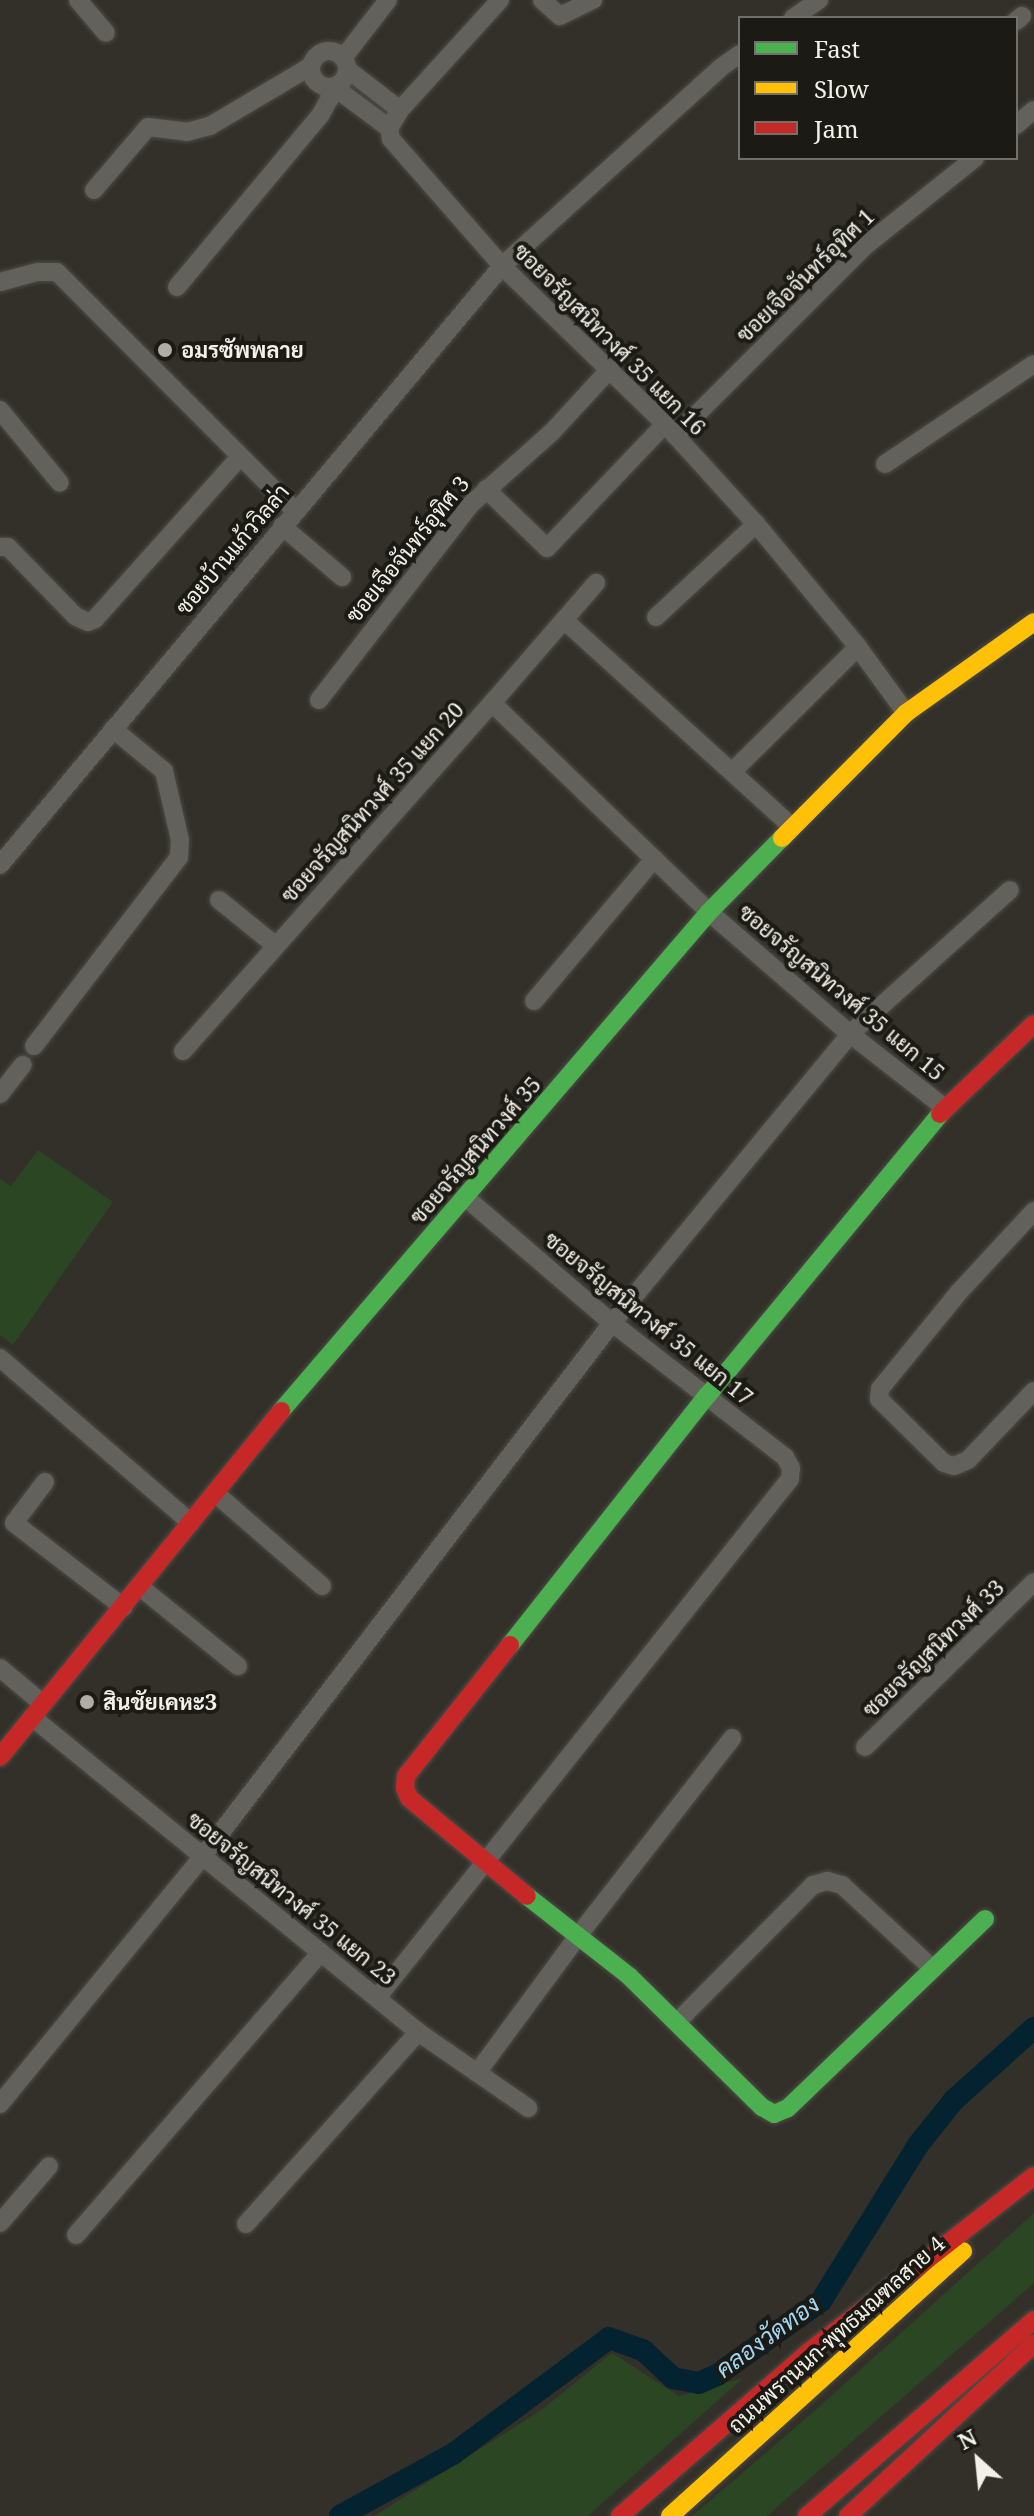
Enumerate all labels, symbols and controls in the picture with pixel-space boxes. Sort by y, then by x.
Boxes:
legend [738,16,1018,160]
text: Fast [814,32,860,65]
text: Slow [814,72,869,105]
text: Jam [814,112,859,145]
street label: ซอยเจือจันทร์อุทิศ 1 [731,203,879,347]
street label: ซอยจรัญสนิทวงศ์ 35 แยก 16 [509,238,711,440]
place label: อมรซัพพลาย [181,337,304,363]
marker: อมรซัพพลาย [156,341,174,359]
street label: ซอยเจือจันทร์อุทิศ 3 [340,470,474,628]
street label: ซอยบ้านแก้ววิลล่า [170,478,294,620]
street label: ซอยจรัญสนิทวงศ์ 35 แยก 20 [275,696,469,908]
street label: ซอยจรัญสนิทวงศ์ 35 แยก 15 [734,898,950,1086]
street label: ซอยจรัญสนิทวงศ์ 35 [404,1071,546,1229]
street label: ซอยจรัญสนิทวงศ์ 35 แยก 17 [540,1226,758,1410]
street label: ซอยจรัญสนิทวงศ์ 33 [857,1574,1009,1722]
place label: สินชัยเคหะ3 [103,1689,217,1715]
marker: สินชัยเคหะ3 [78,1693,96,1711]
street label: ซอยจรัญสนิทวงศ์ 35 แยก 23 [183,1806,401,1990]
street label: ถนนพรานนก-พุทธมณฑลสาย 4 [722,2230,950,2438]
water label: คลองวัดทอง [710,2289,824,2383]
north arrow [938,2420,1018,2500]
text: N [953,2421,982,2456]

